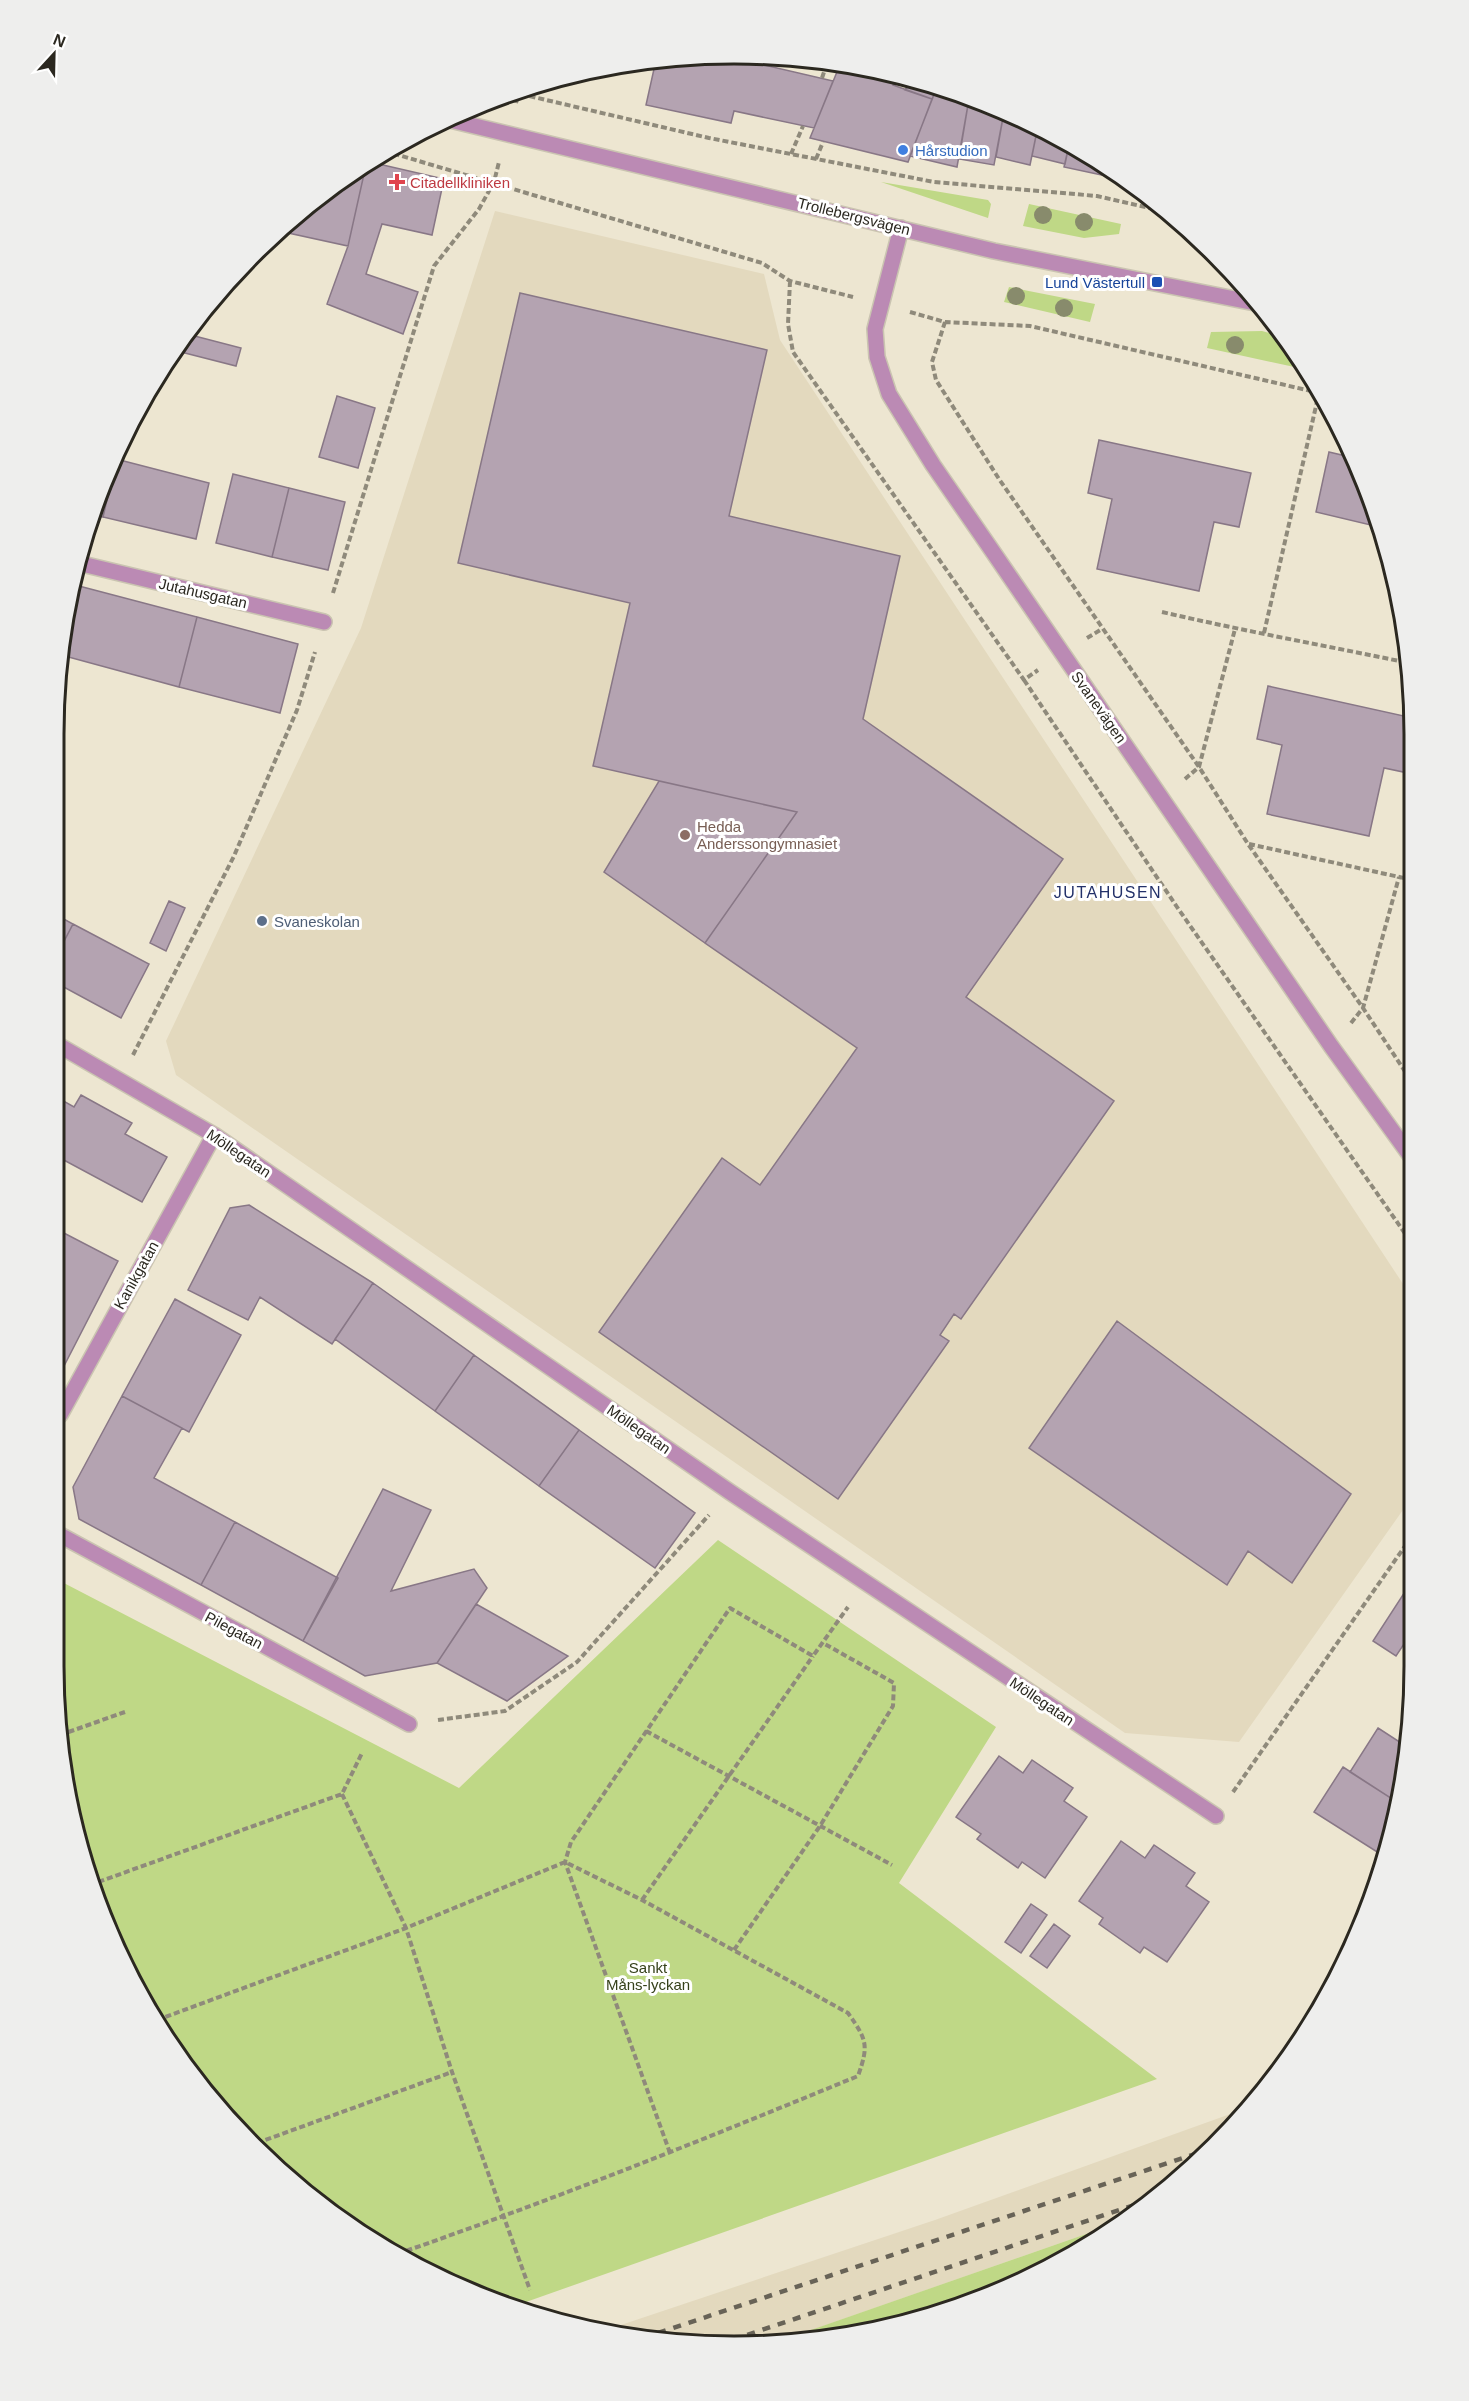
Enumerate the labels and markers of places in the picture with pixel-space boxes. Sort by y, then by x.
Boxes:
place label: Hårstudion [915,142,988,159]
marker: Hårstudion [896,143,910,157]
marker: Citadellkliniken [388,173,406,191]
place label: Citadellkliniken [410,174,510,191]
place label: Lund Västertull [1045,274,1145,291]
marker: Lund Västertull [1150,275,1164,289]
place label: Hedda Anderssongymnasiet [697,818,838,852]
marker: Hedda Anderssongymnasiet [678,828,692,842]
place label: Svaneskolan [274,913,360,930]
marker: Svaneskolan [255,914,269,928]

